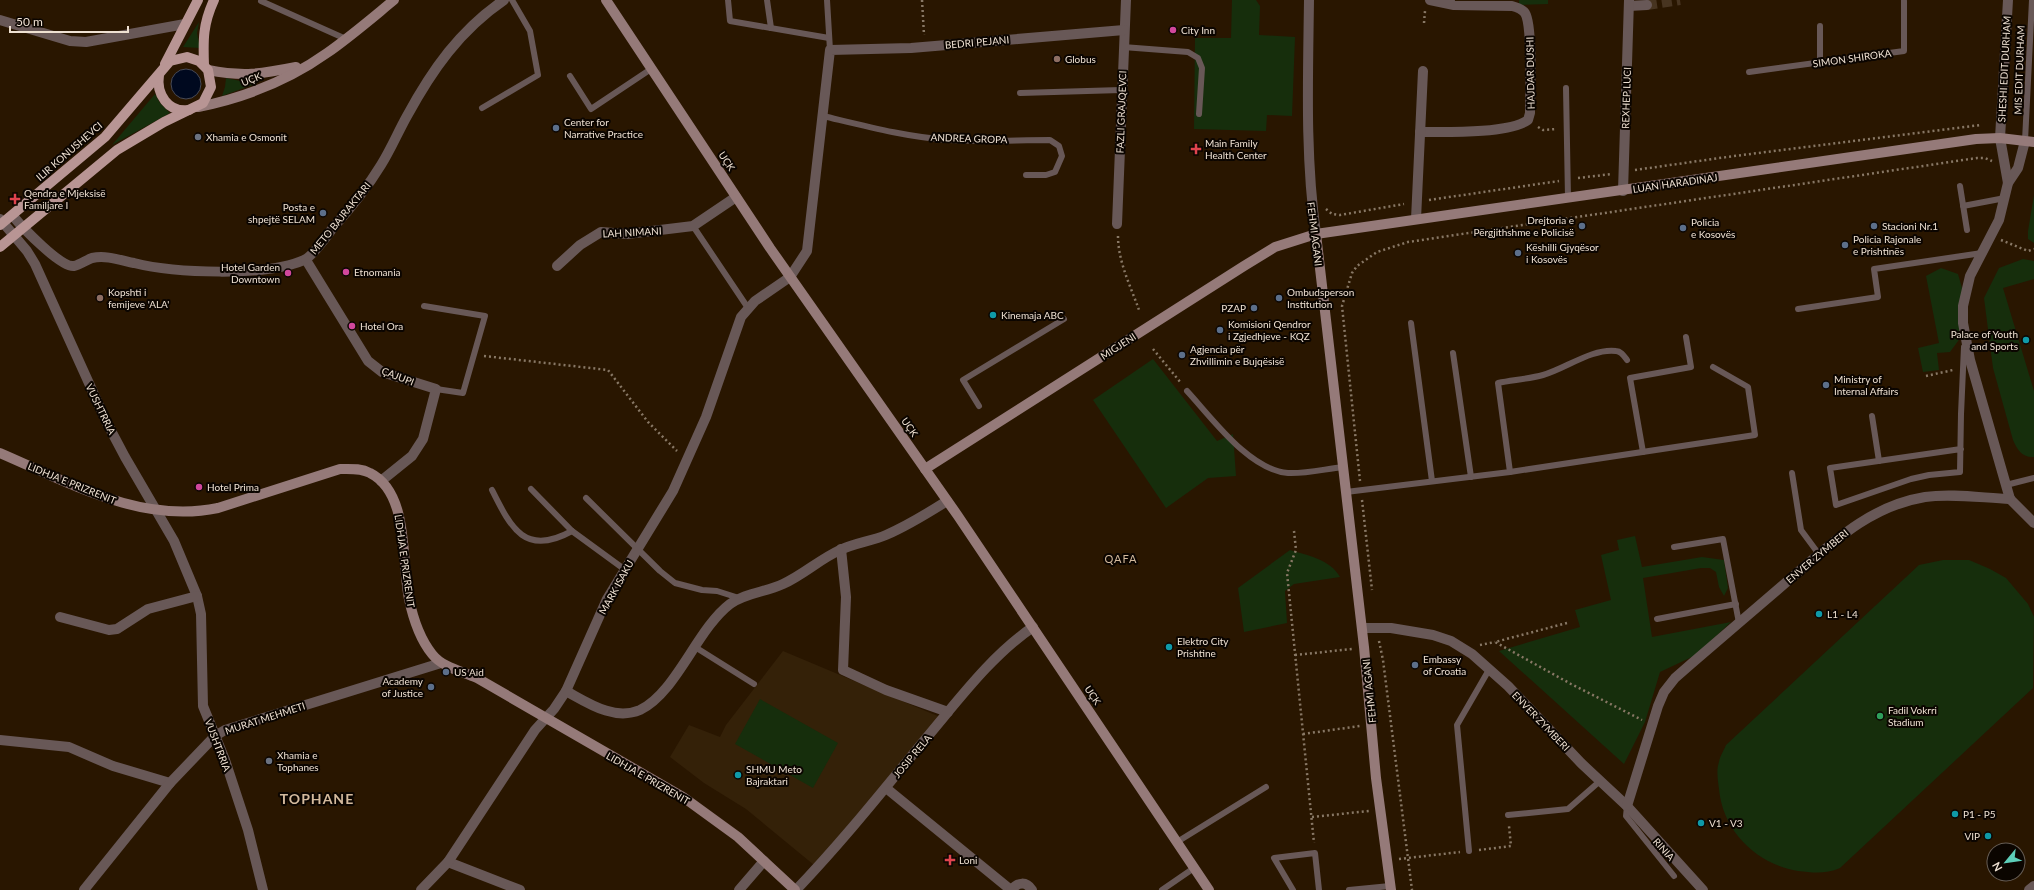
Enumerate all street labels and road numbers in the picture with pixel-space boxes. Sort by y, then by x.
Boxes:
street label: SHESHI EDIT DURHAM [1995,15,2013,123]
street label: MIS EDIT DURHAM [2011,25,2027,115]
street label: BEDRI PEJANI [944,33,1010,51]
street label: HAJDAR DUSHI [1523,37,1537,109]
street label: SIMON SHIROKA [1812,47,1892,69]
street label: REXHEP LUCI [1619,67,1633,129]
street label: UÇK [239,69,263,88]
street label: FAZLI GRAJQEVCI [1114,70,1128,154]
street label: ILIR KONUSHEVCI [34,119,104,183]
street label: ANDREA GROPA [930,131,1008,145]
street label: UÇK [716,149,738,173]
street label: LUAN HARADINAJ [1632,171,1718,195]
street label: METO BAJRAKTARI [307,180,373,256]
street label: FEHMI AGANI [1305,201,1325,267]
street label: LAH NIMANI [602,224,662,240]
street label: MIGJENI [1098,330,1138,362]
street label: ÇAJUPI [380,364,416,388]
street label: VUSHTRRIA [84,382,119,437]
street label: UÇK [899,415,921,439]
street label: LIDHJA E PRIZRENIT [26,460,118,506]
street label: LIDHJA E PRIZRENIT [393,514,418,609]
street label: ENVER ZYMBERI [1783,526,1851,586]
street label: MARK ISAKU [596,558,636,616]
street label: FEHMI AGANI [1360,658,1378,724]
street label: UÇK [1082,683,1104,707]
street label: ENVER ZYMBERI [1510,689,1572,753]
street label: MURAT MEHMETI [223,699,307,737]
street label: VUSHTRRIA [203,717,234,773]
street label: JOSIP RELA [890,732,934,780]
street label: LIDHJA E PRIZRENIT [604,749,692,807]
street label: RINIA [1651,835,1677,863]

